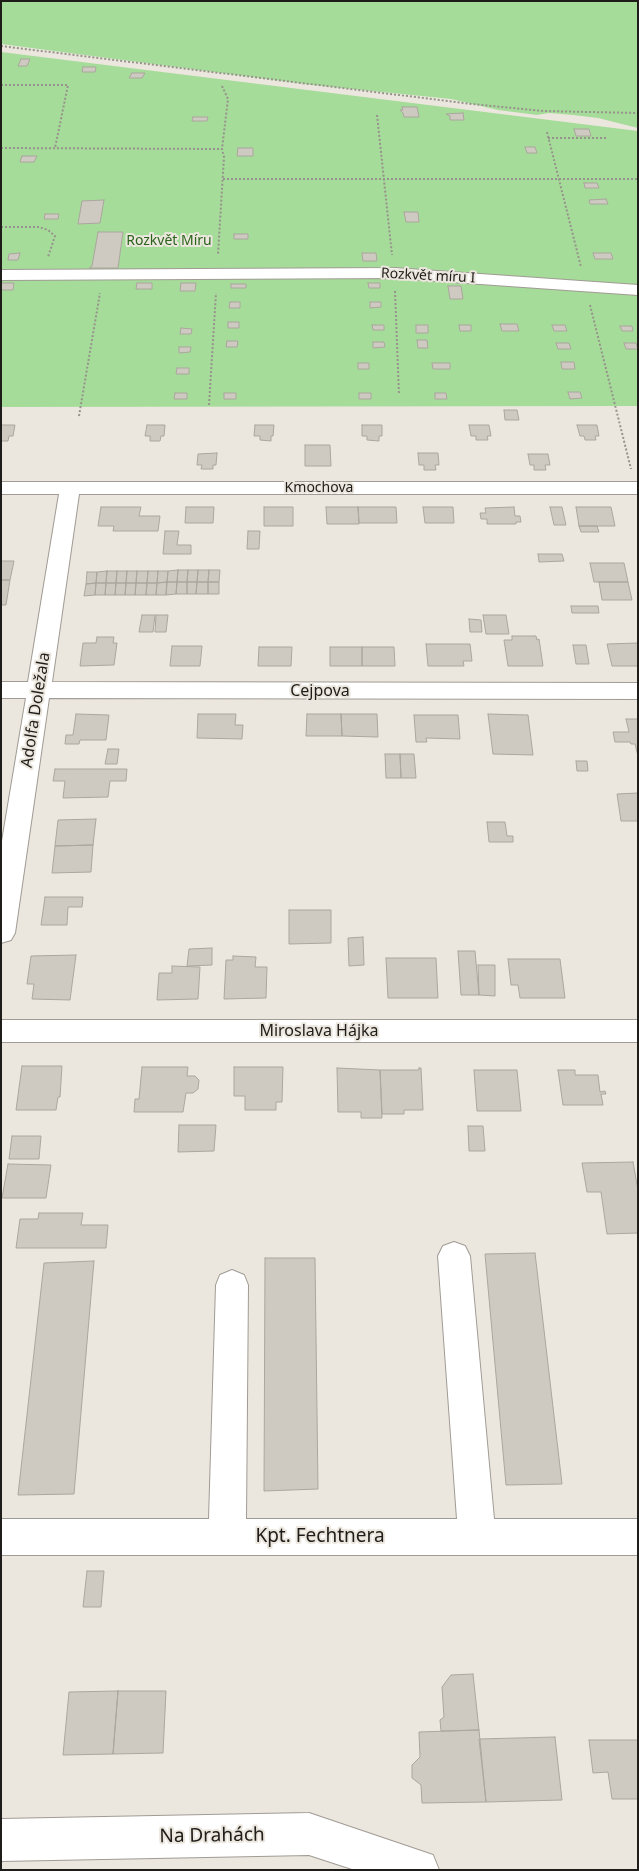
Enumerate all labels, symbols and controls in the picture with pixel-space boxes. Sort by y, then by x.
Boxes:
park label: Rozkvět Míru [126,233,212,249]
street label: Rozkvět míru I [380,265,476,287]
street label: Kmochova [285,480,353,496]
street label: Adolfa Doležala [17,651,55,769]
street label: Cejpova [290,681,350,701]
street label: Miroslava Hájka [259,1021,379,1041]
street label: Kpt. Fechtnera [255,1526,385,1548]
street label: Na Drahách [159,1824,265,1848]

